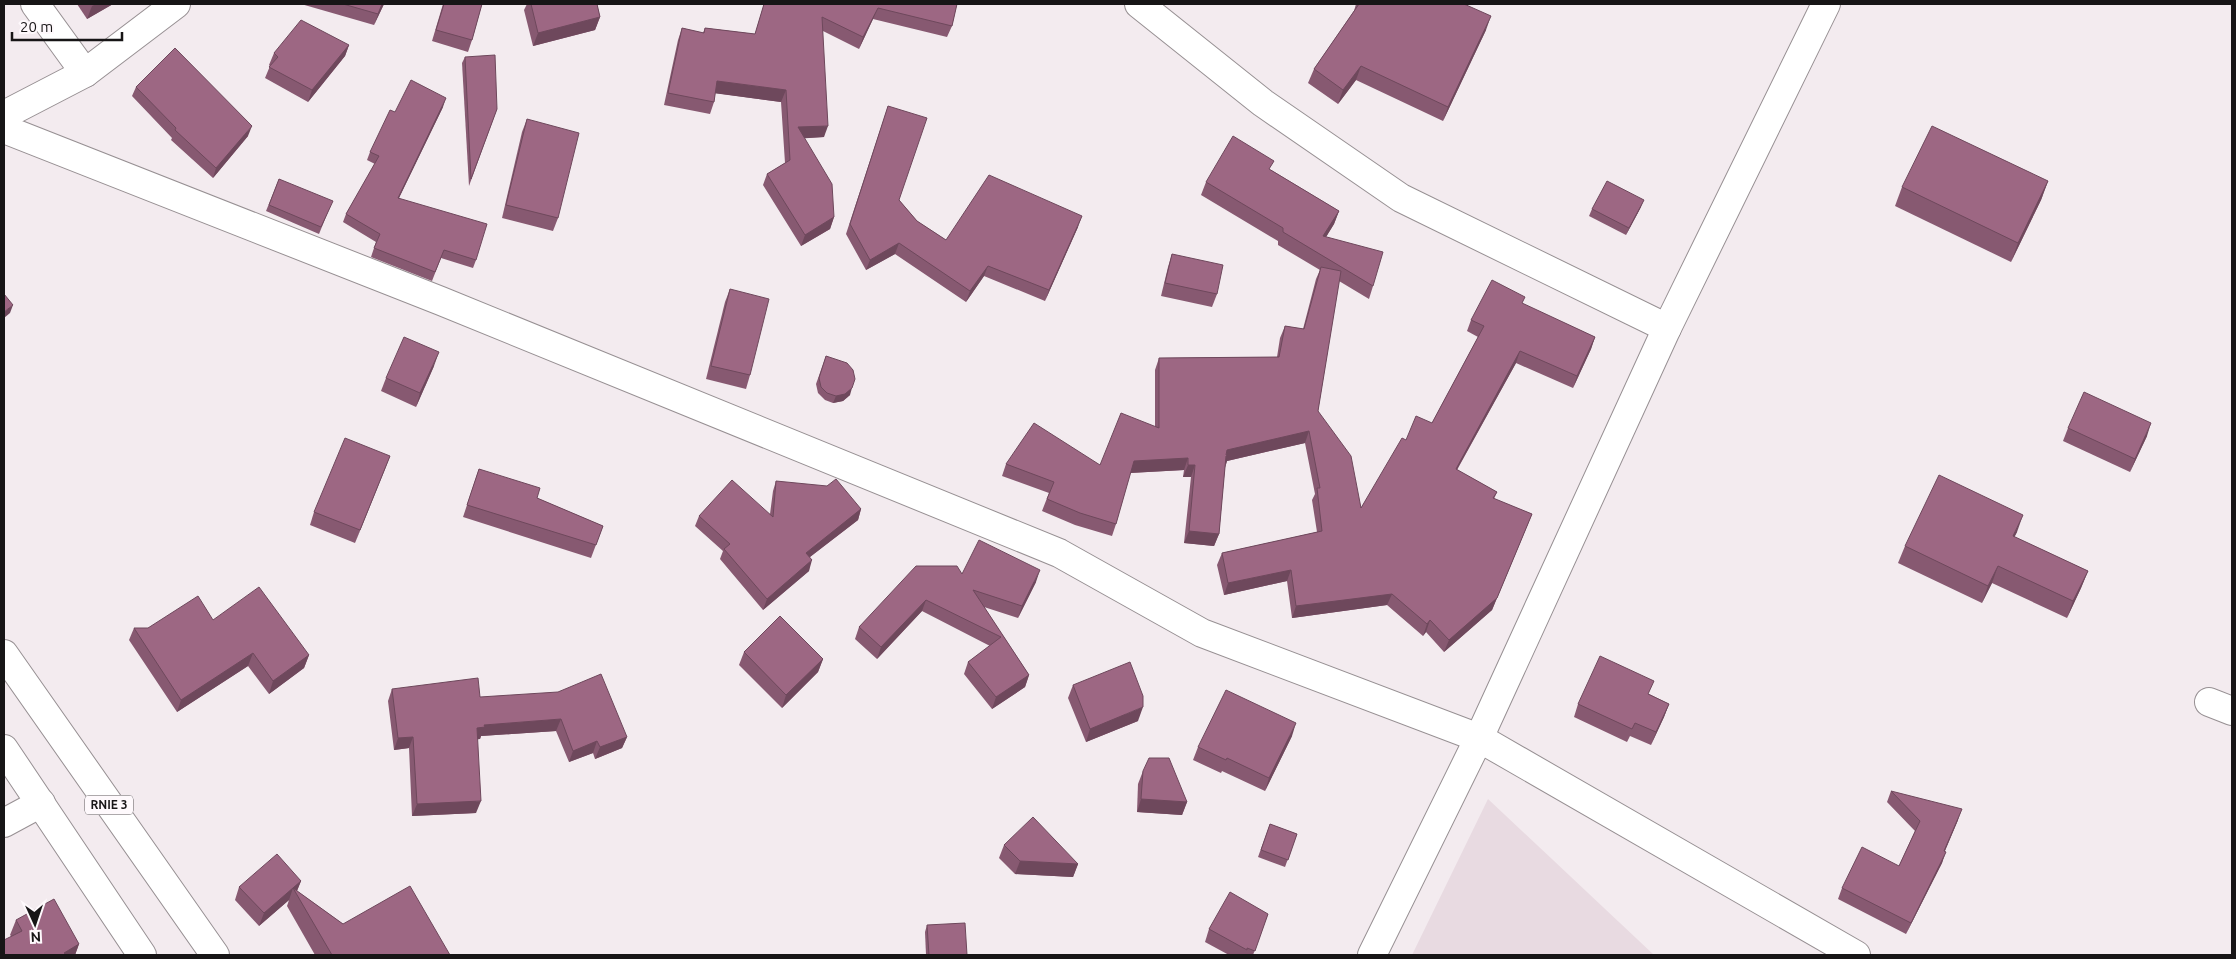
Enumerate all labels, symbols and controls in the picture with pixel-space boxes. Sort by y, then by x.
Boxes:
scale bar [12,10,122,42]
text: 20 m [20,18,53,35]
road number: RNIE 3 [85,796,133,814]
north arrow [10,899,60,949]
text: N [30,929,41,945]

